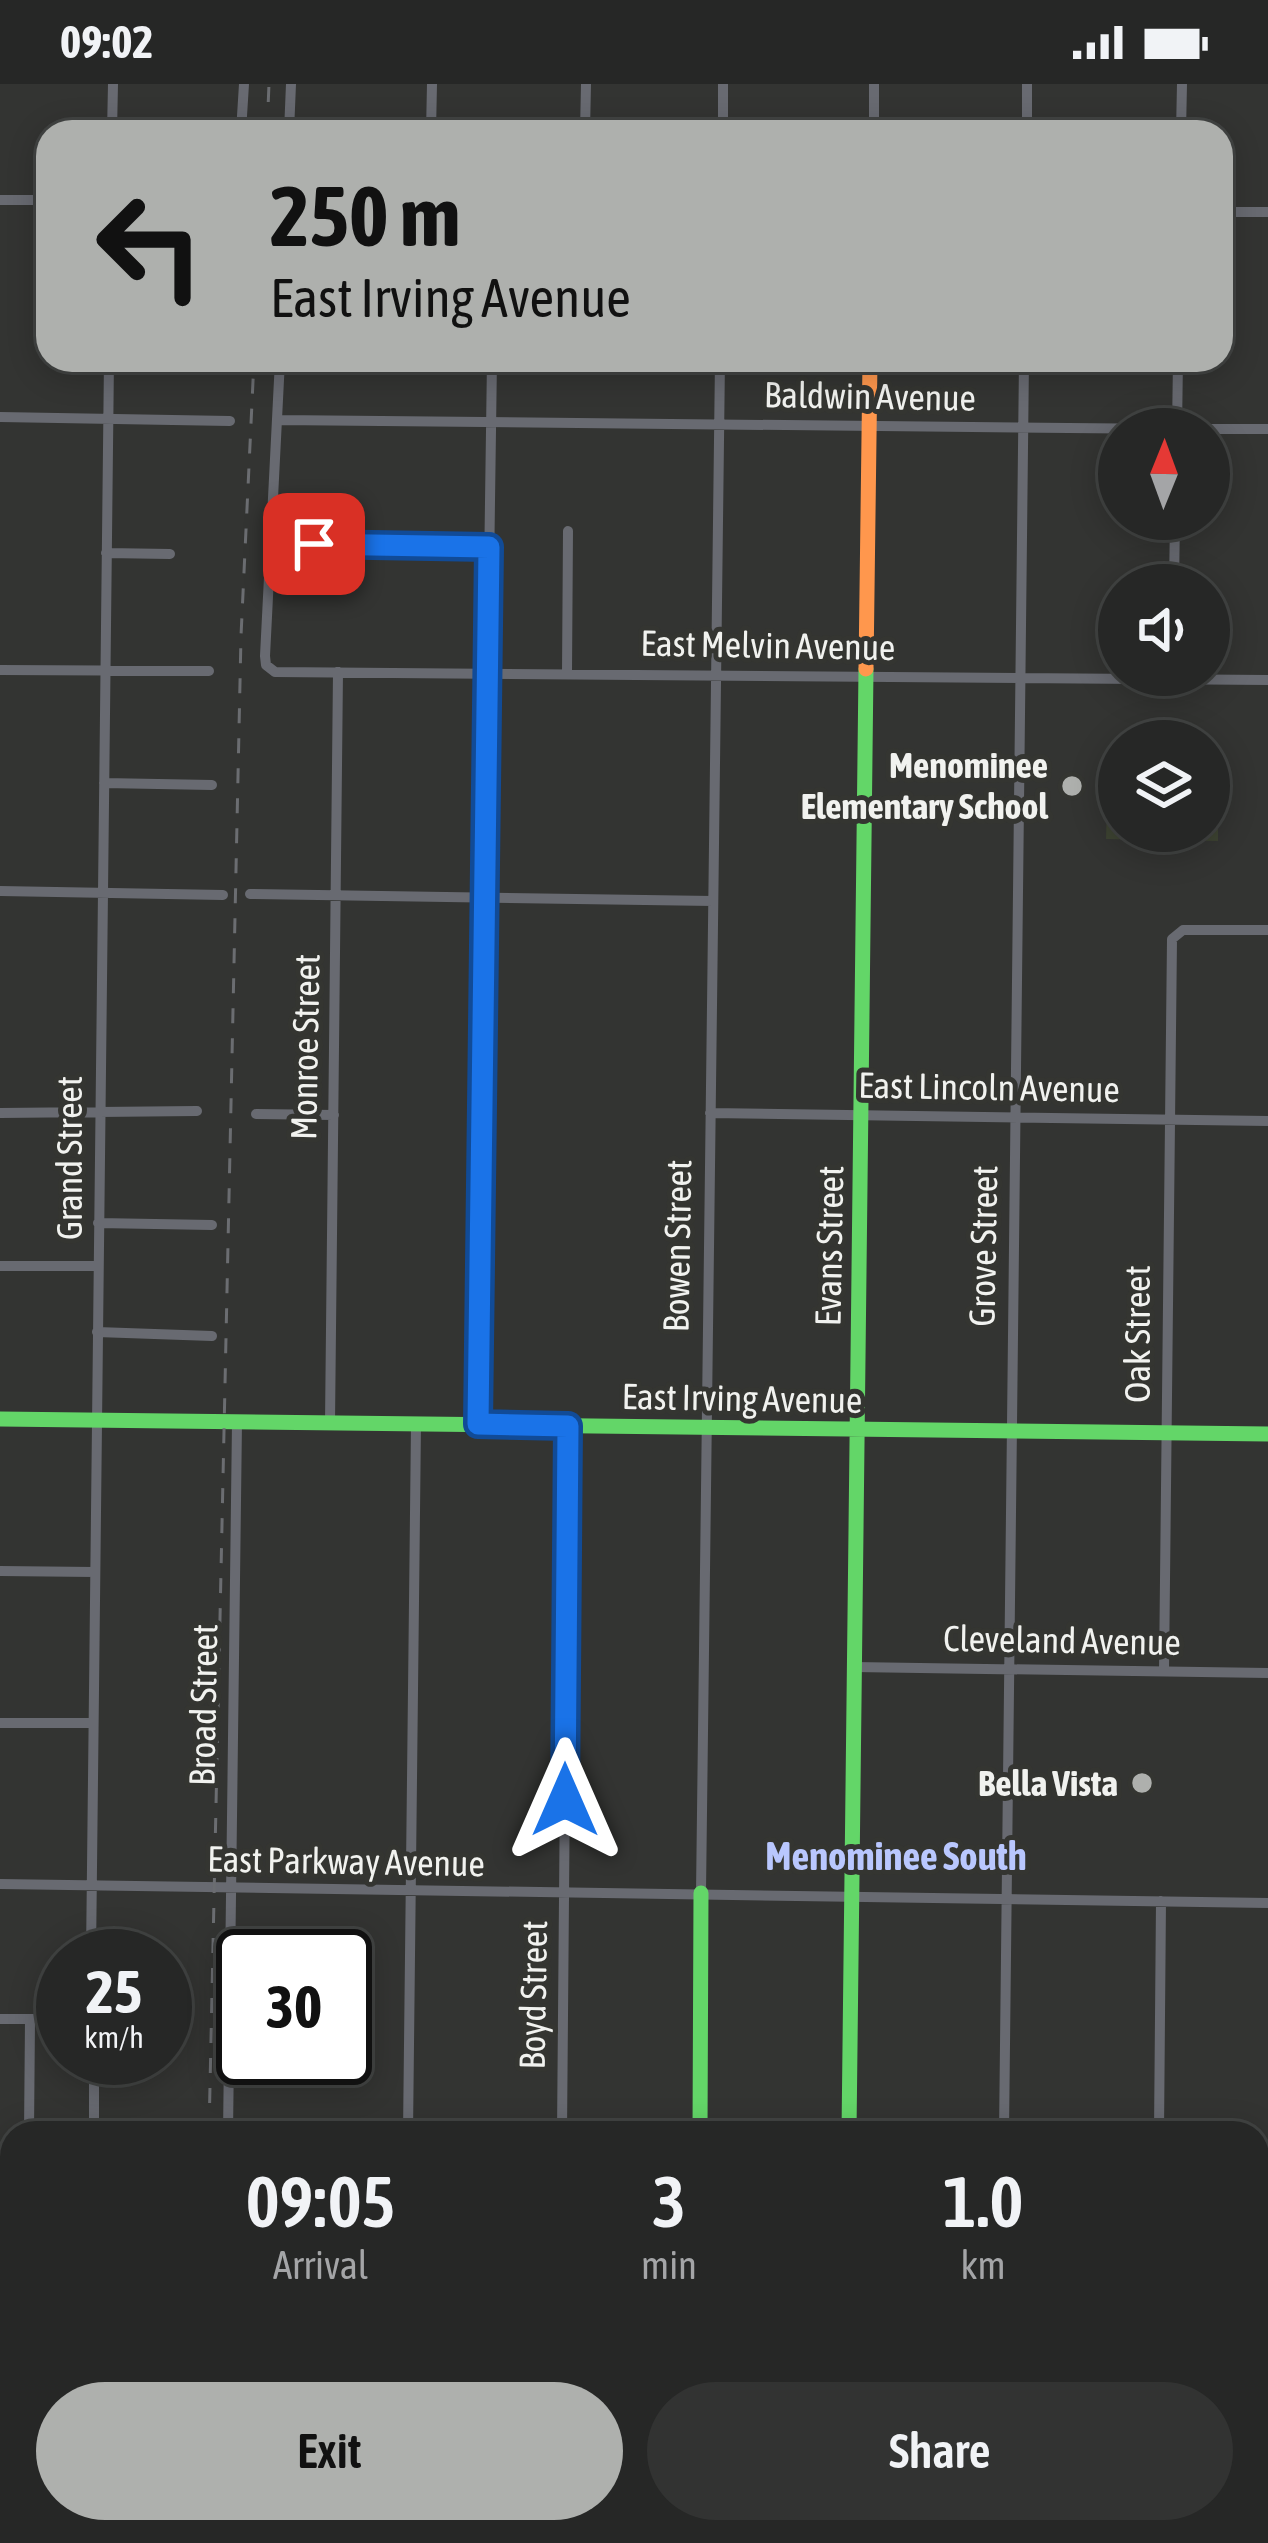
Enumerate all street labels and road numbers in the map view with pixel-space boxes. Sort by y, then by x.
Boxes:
street label: Baldwin Avenue [764,373,976,419]
street label: East Melvin Avenue [640,622,896,668]
street label: Monroe Street [282,953,328,1141]
street label: East Lincoln Avenue [858,1064,1120,1110]
street label: Grand Street [48,1076,90,1240]
street label: Bowen Street [654,1159,700,1333]
street label: Evans Street [807,1165,851,1327]
street label: Grove Street [961,1165,1005,1327]
street label: Oak Street [1116,1265,1158,1403]
street label: East Irving Avenue [621,1375,863,1421]
street label: Cleveland Avenue [943,1617,1181,1663]
street label: Broad Street [181,1623,225,1787]
street label: East Parkway Avenue [207,1838,485,1884]
street label: Boyd Street [511,1920,555,2070]

